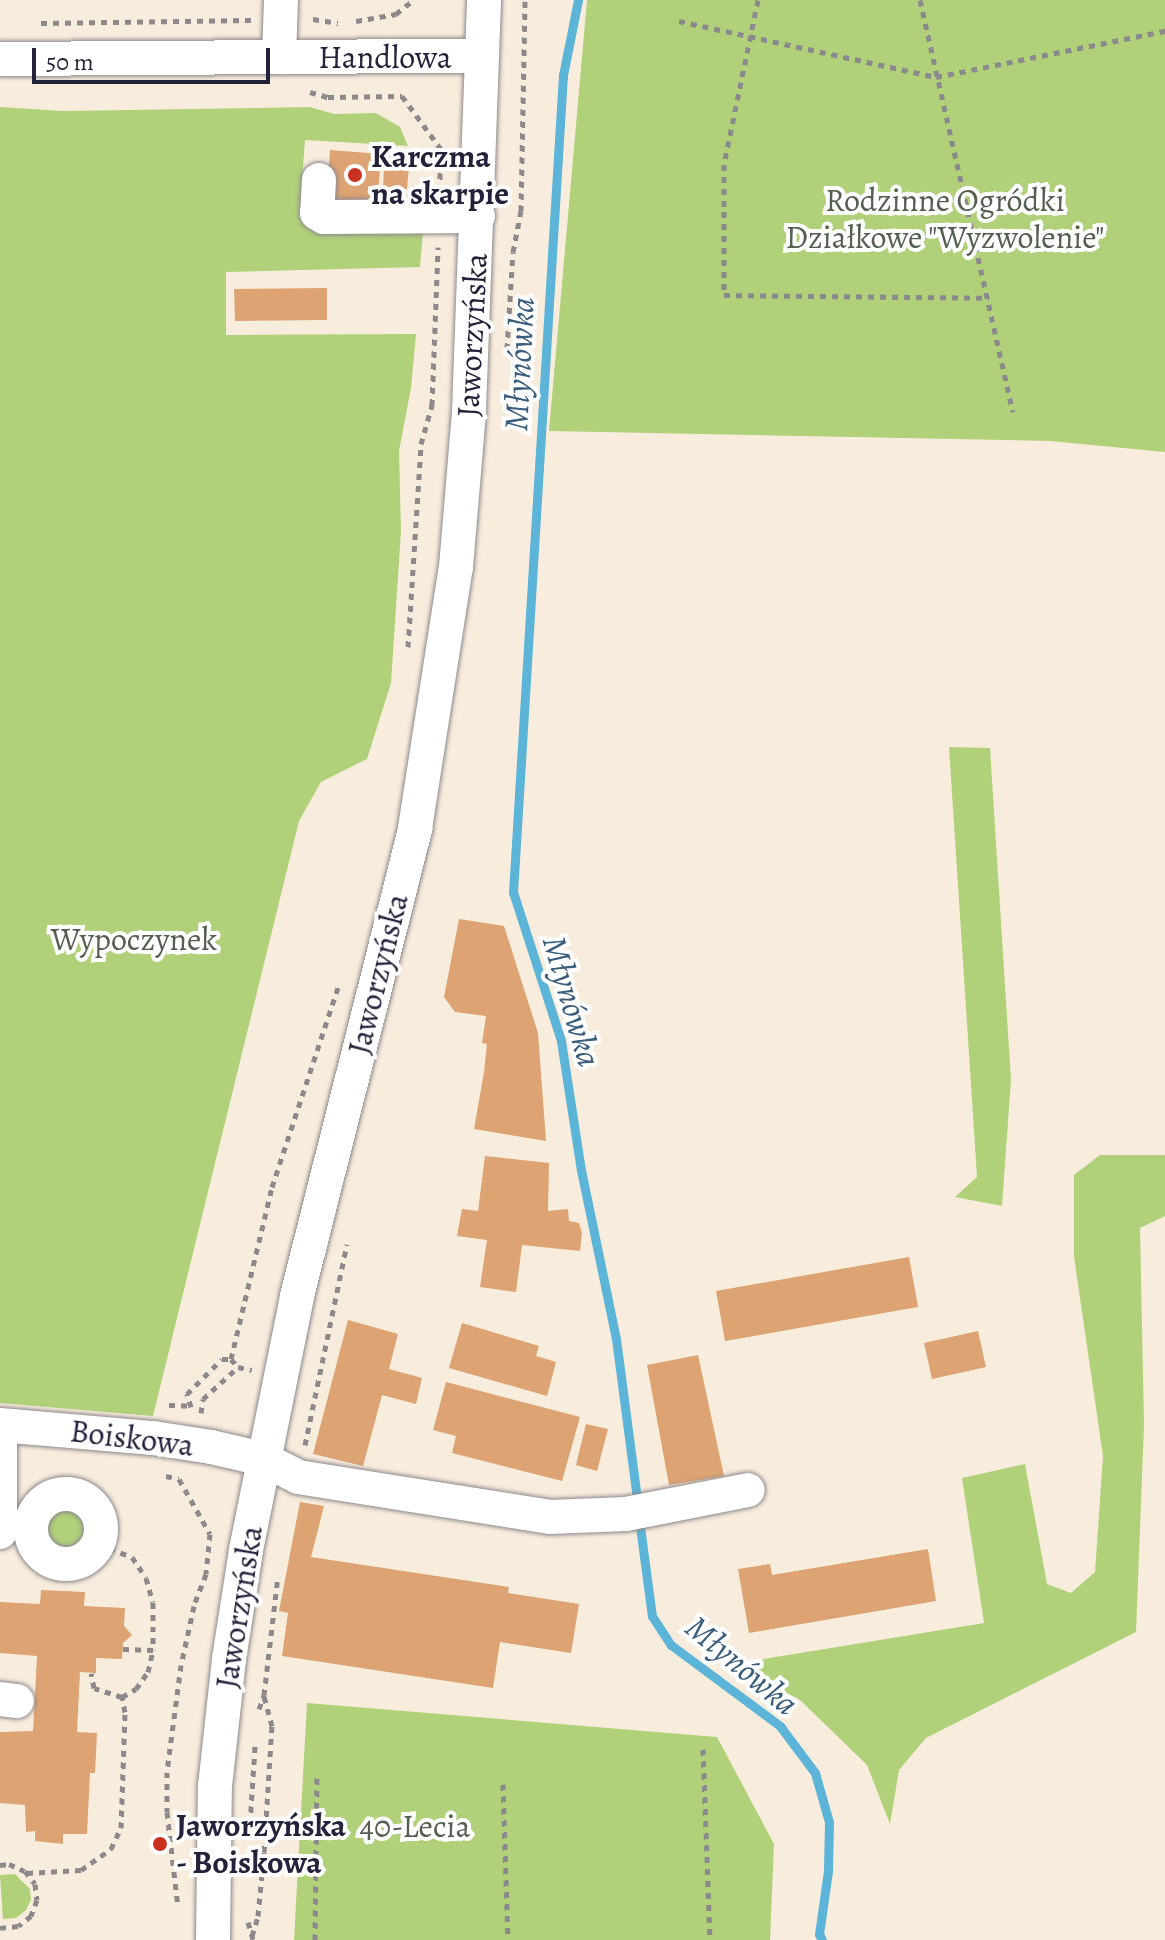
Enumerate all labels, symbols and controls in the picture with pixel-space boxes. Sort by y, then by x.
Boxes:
scale bar [36,32,274,82]
street label: Handlowa [318,38,452,76]
text: 50 m [46,46,94,78]
place label: Karczma na skarpie [371,138,509,213]
marker: Karczma na skarpie [346,166,364,184]
park label: Rodzinne Ogródki Działkowe "Wyzwolenie" [785,182,1105,257]
street label: Jaworzyńska [449,252,495,418]
water label: Młynówka [495,296,543,432]
street label: Jaworzyńska [340,890,416,1058]
park label: Wypoczynek [51,920,217,958]
water label: Młynówka [534,931,610,1071]
street label: Boiskowa [68,1411,196,1465]
street label: Jaworzyńska [207,1523,271,1691]
water label: Młynówka [678,1606,806,1724]
place label: Jaworzyńska - Boiskowa [176,1807,346,1882]
park label: 40-Lecia [360,1807,470,1845]
marker: Jaworzyńska - Boiskowa [151,1835,169,1853]

